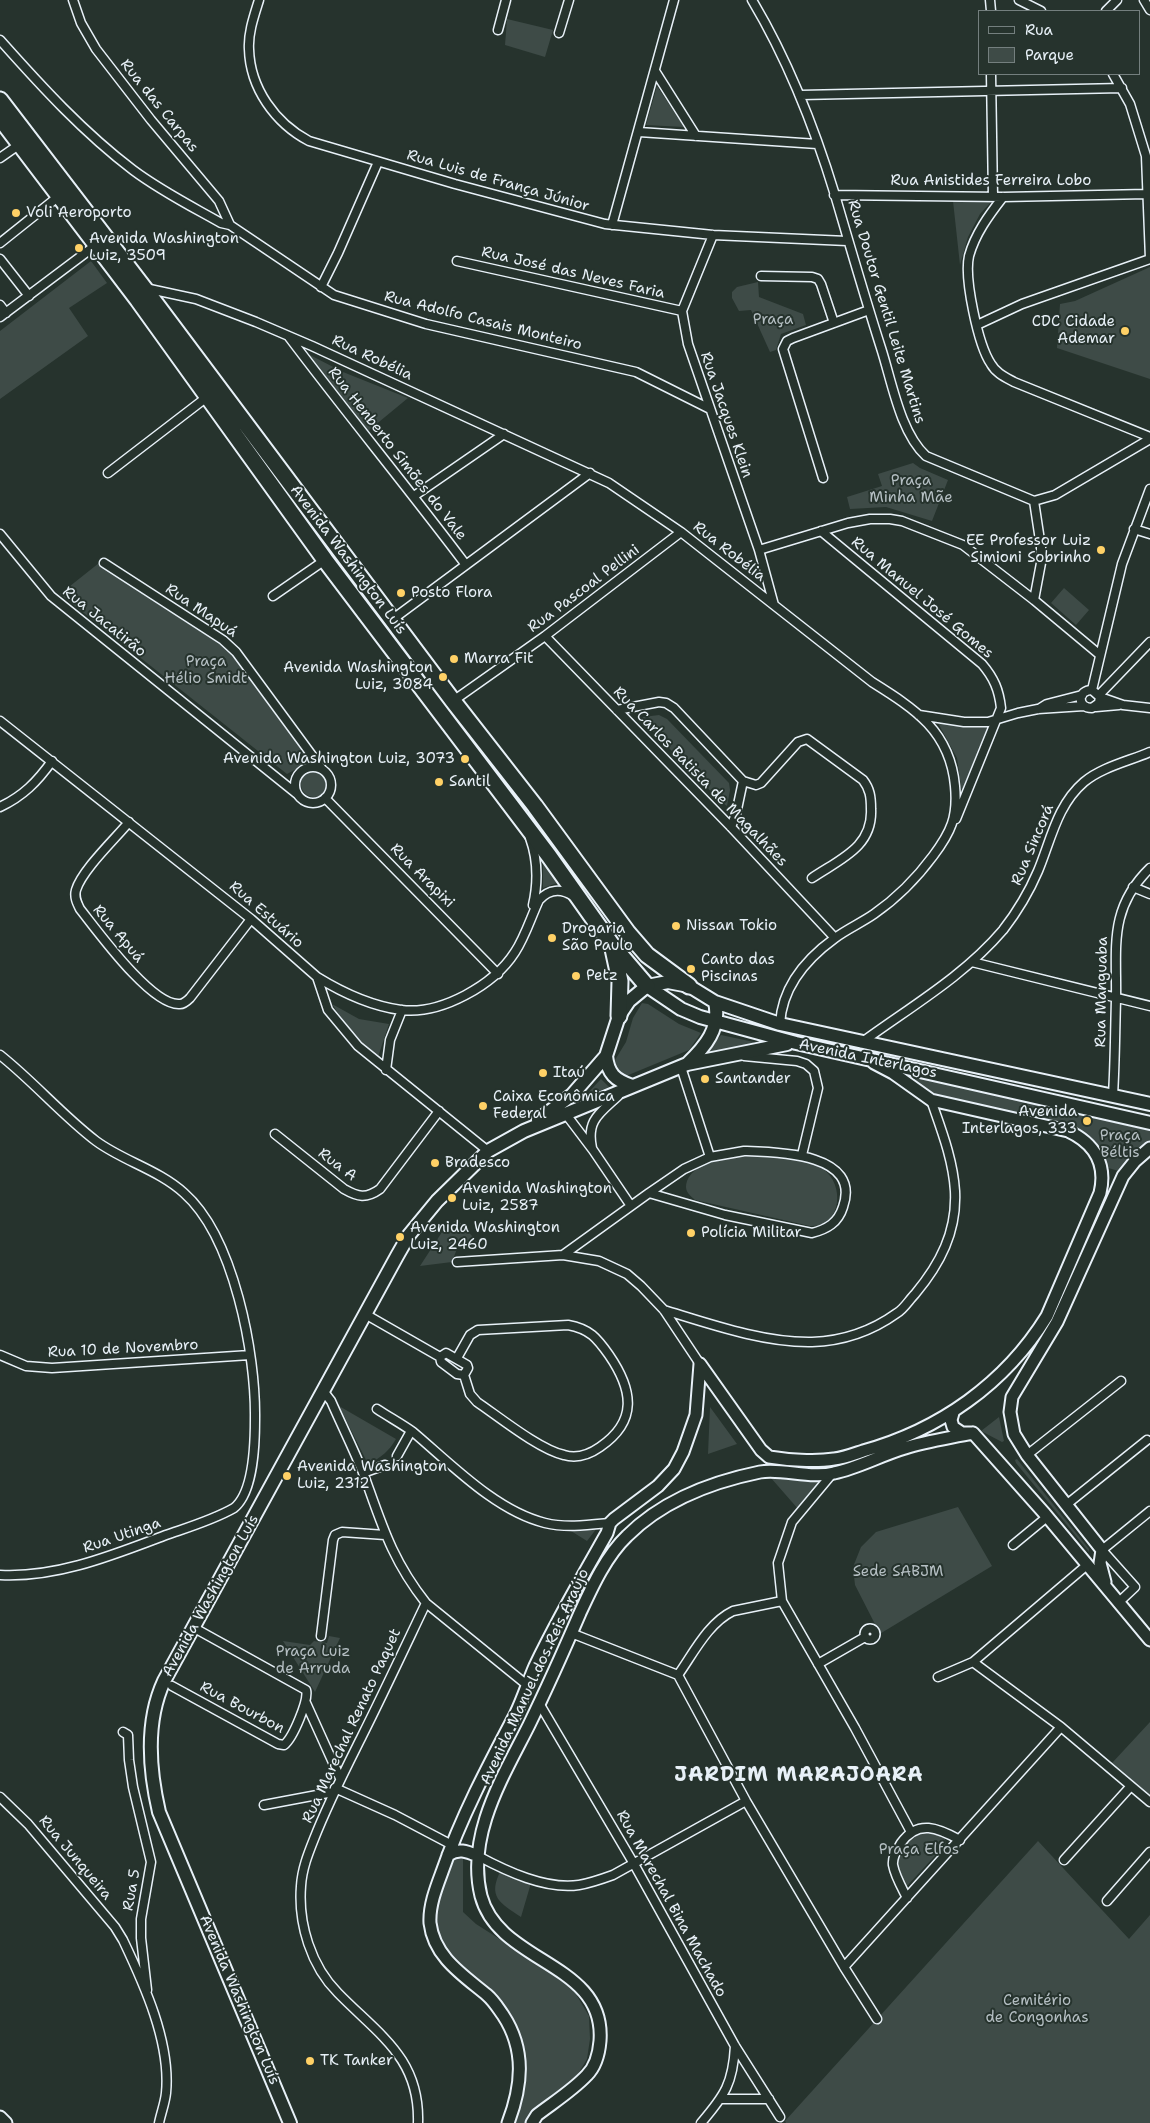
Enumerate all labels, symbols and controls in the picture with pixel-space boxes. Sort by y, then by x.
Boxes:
legend [978,10,1140,75]
text: Rua [1025,20,1053,40]
text: Parque [1025,45,1074,65]
street label: Rua das Carpas [116,56,202,156]
street label: Rua Luis de França Júnior [405,146,591,216]
street label: Rua Anistides Ferreira Lobo [891,172,1091,190]
street label: Rua Doutor Gentil Leite Martins [843,198,929,426]
place label: Voli Aeroporto [26,204,131,222]
marker: Voli Aeroporto [10,207,22,219]
place label: Avenida Washington Luiz, 3509 [89,230,239,265]
marker: Avenida Washington Luiz, 3509 [73,242,85,254]
street label: Rua José das Neves Faria [480,243,666,303]
street label: Rua Adolfo Casais Monteiro [382,288,584,354]
park label: Praça [753,311,793,329]
place label: CDC Cidade Ademar [1032,313,1115,348]
marker: CDC Cidade Ademar [1119,325,1131,337]
street label: Rua Robélia [329,331,415,385]
street label: Rua Jacques Klein [696,350,756,480]
street label: Rua Henberto Simões do Vale [324,364,470,544]
park label: Praça Minha Mãe [869,472,953,507]
street label: Avenida Washington Luís [286,482,410,638]
street label: Rua Robélia [689,518,769,586]
place label: EE Professor Luiz Simioni Sobrinho [966,532,1091,567]
street label: Rua Manuel José Gomes [847,533,997,663]
street label: Rua Pascoal Pellini [525,541,643,637]
marker: EE Professor Luiz Simioni Sobrinho [1095,544,1107,556]
street label: Rua Mapuá [162,580,240,642]
street label: Rua Jacatirão [59,583,149,661]
place label: Posto Flora [411,584,492,602]
marker: Posto Flora [395,587,407,599]
place label: Marra Fit [464,650,534,668]
park label: Praça Hélio Smidt [165,653,247,688]
marker: Marra Fit [448,653,460,665]
place label: Avenida Washington Luiz, 3084 [283,659,433,694]
marker: Avenida Washington Luiz, 3084 [437,671,449,683]
street label: Rua Carlos Batista de Magalhães [609,683,791,871]
place label: Avenida Washington Luiz, 3073 [223,750,455,768]
marker: Avenida Washington Luiz, 3073 [459,753,471,765]
place label: Santil [449,773,490,791]
marker: Santil [433,776,445,788]
street label: Rua Sincorá [1008,802,1058,888]
street label: Rua Arapixi [386,840,458,912]
street label: Rua Estuário [225,878,307,952]
street label: Rua Apuá [89,901,147,967]
place label: Nissan Tokio [686,917,777,935]
place label: Drogaria São Paulo [562,920,633,955]
marker: Nissan Tokio [670,920,682,932]
marker: Drogaria São Paulo [546,932,558,944]
street label: Rua Manguaba [1092,936,1112,1048]
place label: Canto das Piscinas [701,951,775,986]
marker: Canto das Piscinas [685,963,697,975]
place label: Petz [586,967,618,985]
marker: Petz [570,970,582,982]
street label: Avenida Interlagos [797,1036,939,1082]
place label: Itaú [553,1064,585,1082]
marker: Itaú [537,1067,549,1079]
place label: Santander [715,1070,791,1088]
marker: Santander [699,1073,711,1085]
place label: Caixa Econômica Federal [493,1088,615,1123]
marker: Caixa Econômica Federal [477,1100,489,1112]
place label: Avenida Interlagos, 333 [962,1103,1077,1138]
marker: Avenida Interlagos, 333 [1081,1115,1093,1127]
park label: Praça Béltis [1100,1127,1140,1162]
street label: Rua A [314,1145,360,1185]
place label: Bradesco [445,1154,510,1172]
marker: Bradesco [429,1157,441,1169]
place label: Avenida Washington Luiz, 2587 [462,1180,612,1215]
marker: Avenida Washington Luiz, 2587 [446,1192,458,1204]
place label: Avenida Washington Luiz, 2460 [410,1219,560,1254]
place label: Polícia Militar [701,1224,802,1242]
marker: Polícia Militar [685,1227,697,1239]
marker: Avenida Washington Luiz, 2460 [394,1231,406,1243]
street label: Rua 10 de Novembro [47,1336,199,1362]
place label: Avenida Washington Luiz, 2312 [297,1458,447,1493]
marker: Avenida Washington Luiz, 2312 [281,1470,293,1482]
street label: Avenida Washington Luís [159,1512,263,1680]
street label: Rua Utinga [81,1514,163,1558]
park label: Sede SABJM [853,1563,943,1581]
street label: Avenida Manuel dos Reis Araújo [477,1566,593,1788]
street label: Rua Marechal Renato Paquet [299,1626,405,1826]
park label: Praça Luiz de Arruda [276,1643,350,1678]
street label: Rua Bourbon [197,1678,287,1738]
district label: JARDIM MARAJOARA [672,1764,926,1788]
street label: Rua Marechal Bina Machado [612,1808,730,2000]
street label: Rua Junqueira [34,1812,116,1904]
park label: Praça Elfos [879,1841,959,1859]
street label: Rua 5 [119,1868,145,1912]
street label: Avenida Washington Luís [195,1912,283,2088]
park label: Cemitério de Congonhas [985,1992,1089,2027]
place label: TK Tanker [320,2052,393,2070]
marker: TK Tanker [304,2055,316,2067]

